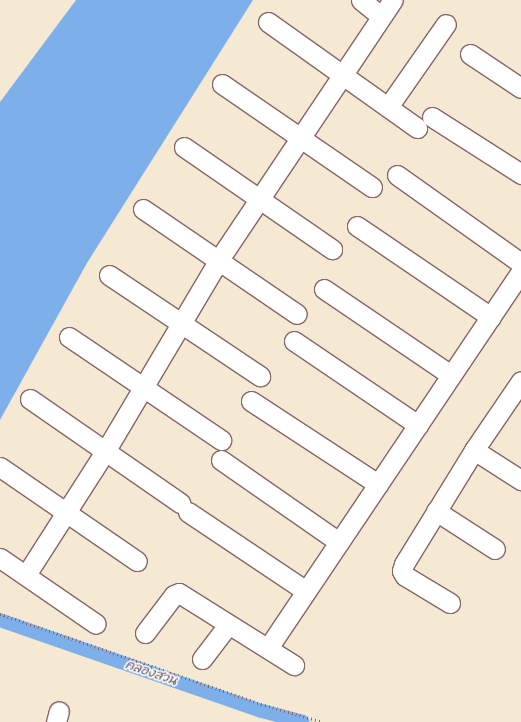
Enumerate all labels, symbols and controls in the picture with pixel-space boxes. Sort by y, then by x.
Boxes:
water label: คลองสวน [123,657,179,689]

